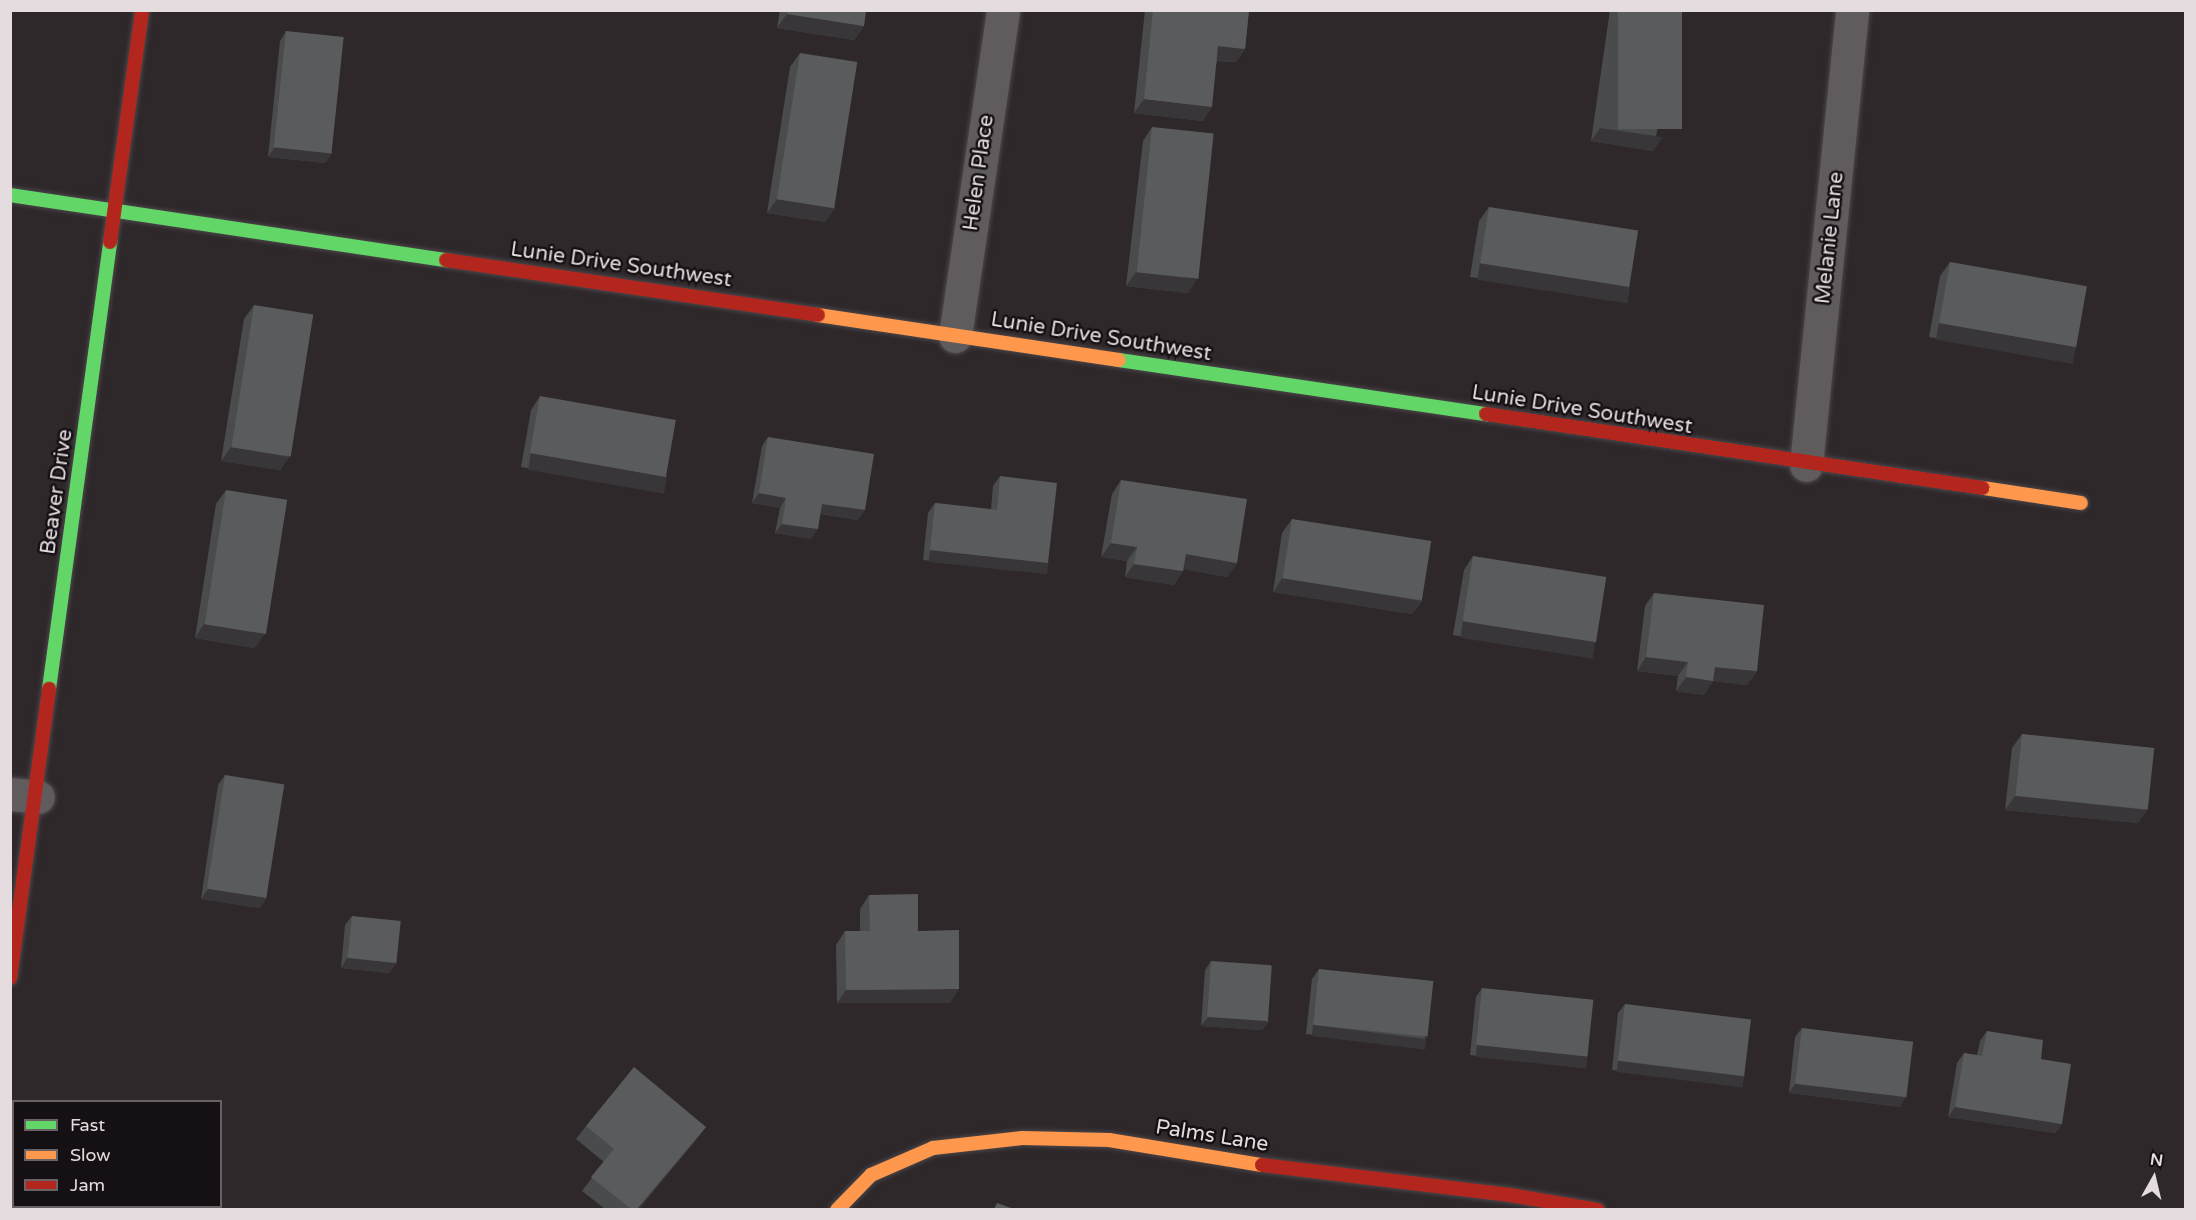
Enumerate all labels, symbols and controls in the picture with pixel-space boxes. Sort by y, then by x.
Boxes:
street label: Helen Place [958,113,1000,233]
street label: Melanie Lane [1811,171,1849,305]
street label: Lunie Drive Southwest [509,237,733,293]
street label: Lunie Drive Southwest [989,307,1213,367]
street label: Lunie Drive Southwest [1470,380,1694,440]
street label: Beaver Drive [36,428,78,556]
legend [12,1100,222,1208]
text: Fast [70,1114,105,1136]
street label: Palms Lane [1154,1115,1270,1157]
text: Slow [70,1144,111,1166]
north arrow [2124,1148,2184,1208]
text: N [2149,1149,2164,1171]
text: Jam [70,1174,105,1196]

